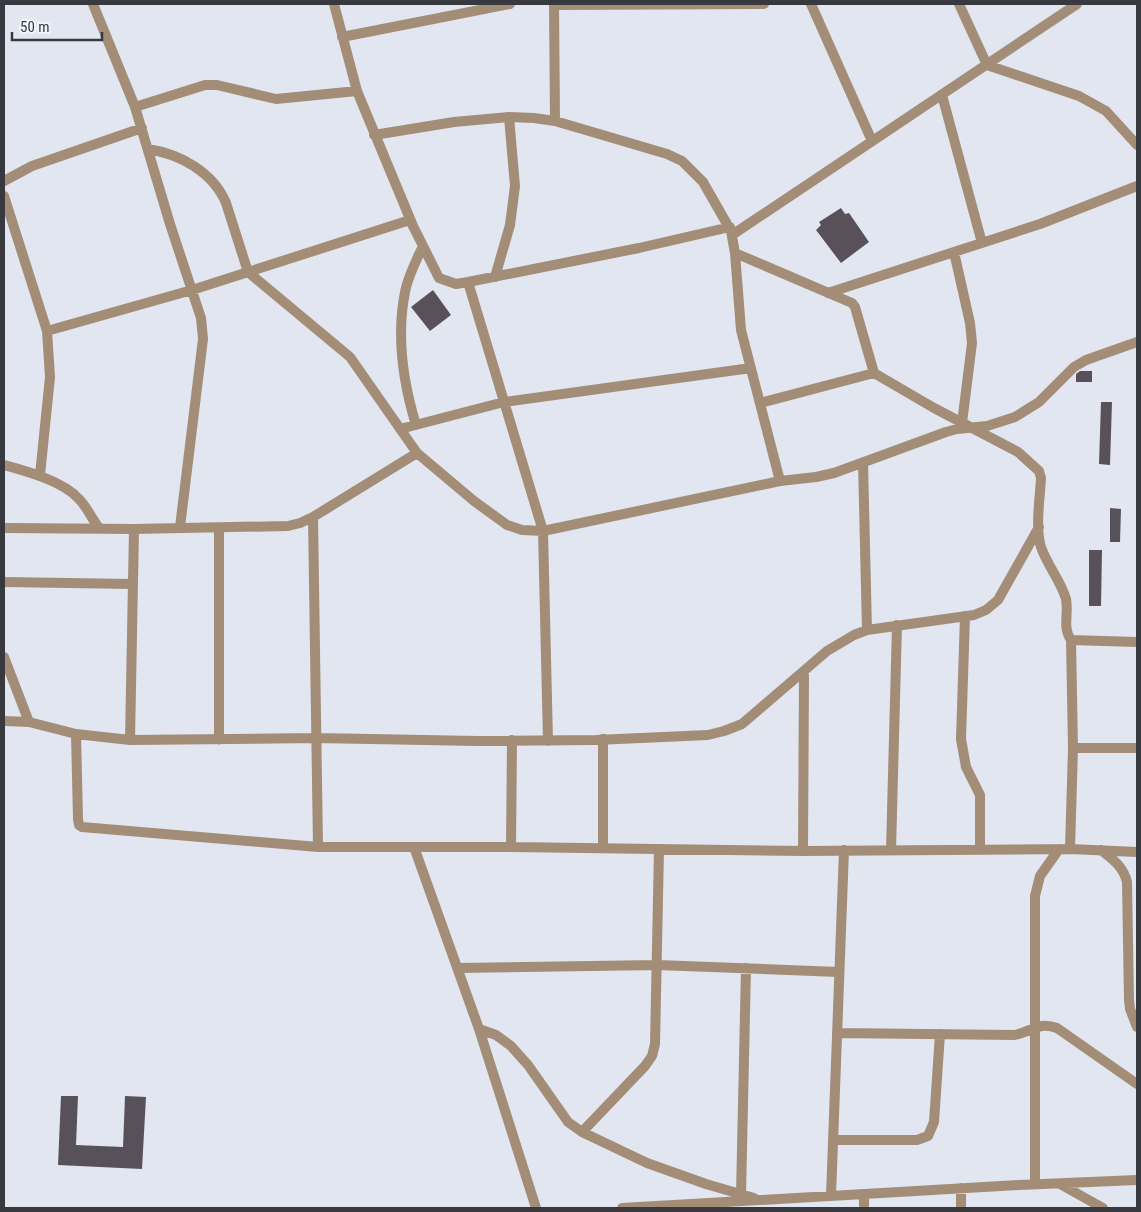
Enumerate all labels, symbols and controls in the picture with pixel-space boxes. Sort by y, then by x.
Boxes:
scale bar [12,10,102,42]
text: 50 m [20,18,50,36]

